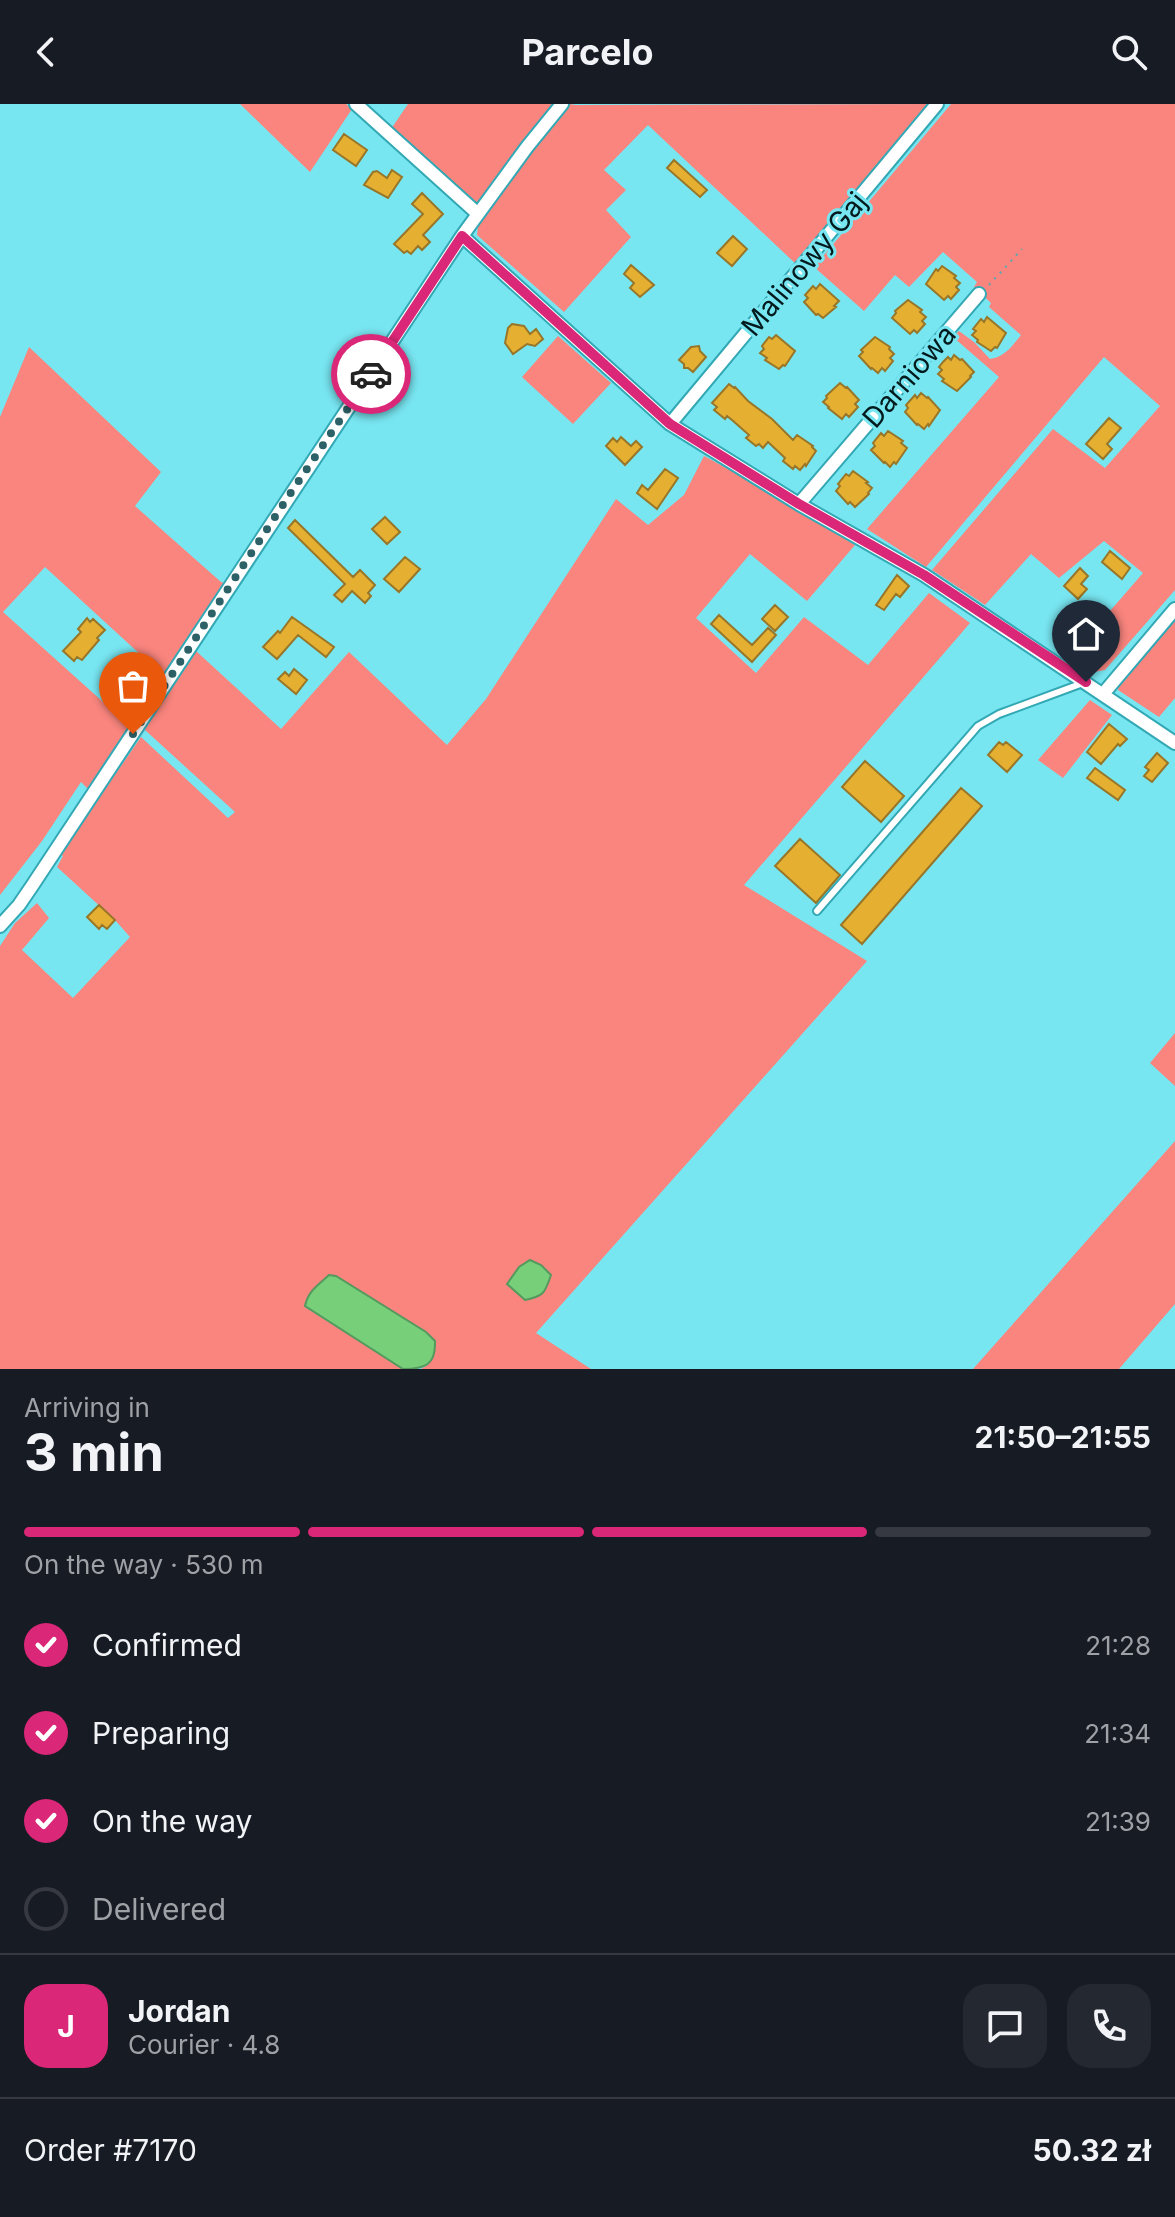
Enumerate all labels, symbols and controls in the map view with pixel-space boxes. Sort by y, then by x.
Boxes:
icon: back [24,30,68,74]
text: Parcelo [521,30,654,74]
icon: search [1107,30,1151,74]
street label: Malinowy Gaj [734,185,874,343]
street label: Darniowa [855,318,963,434]
courier [331,334,411,414]
icon: car [349,352,393,396]
pin [1052,600,1120,682]
icon: home [1064,612,1108,656]
pin [99,652,167,734]
icon: bag [111,664,155,708]
text: Arriving in [24,1392,150,1423]
text: 21:50–21:55 [975,1419,1151,1455]
text: 3 min [24,1421,164,1484]
text: On the way · 530 m [24,1549,263,1580]
icon: check [24,1623,68,1667]
text: Confirmed [92,1627,242,1663]
text: 21:28 [1085,1630,1151,1661]
icon: check [24,1711,68,1755]
text: Preparing [92,1715,230,1751]
text: 21:34 [1084,1718,1151,1749]
icon: check [24,1799,68,1843]
text: On the way [92,1803,252,1839]
text: 21:39 [1085,1806,1151,1837]
text: Delivered [92,1891,226,1927]
button: chat [963,1984,1047,2068]
button: phone [1067,1984,1151,2068]
text: Jordan [128,1993,230,2029]
text: J [57,2008,75,2044]
text: Courier · 4.8 [128,2029,280,2060]
text: Order #7170 [24,2132,197,2168]
text: 50.32 zł [1032,2132,1151,2168]

